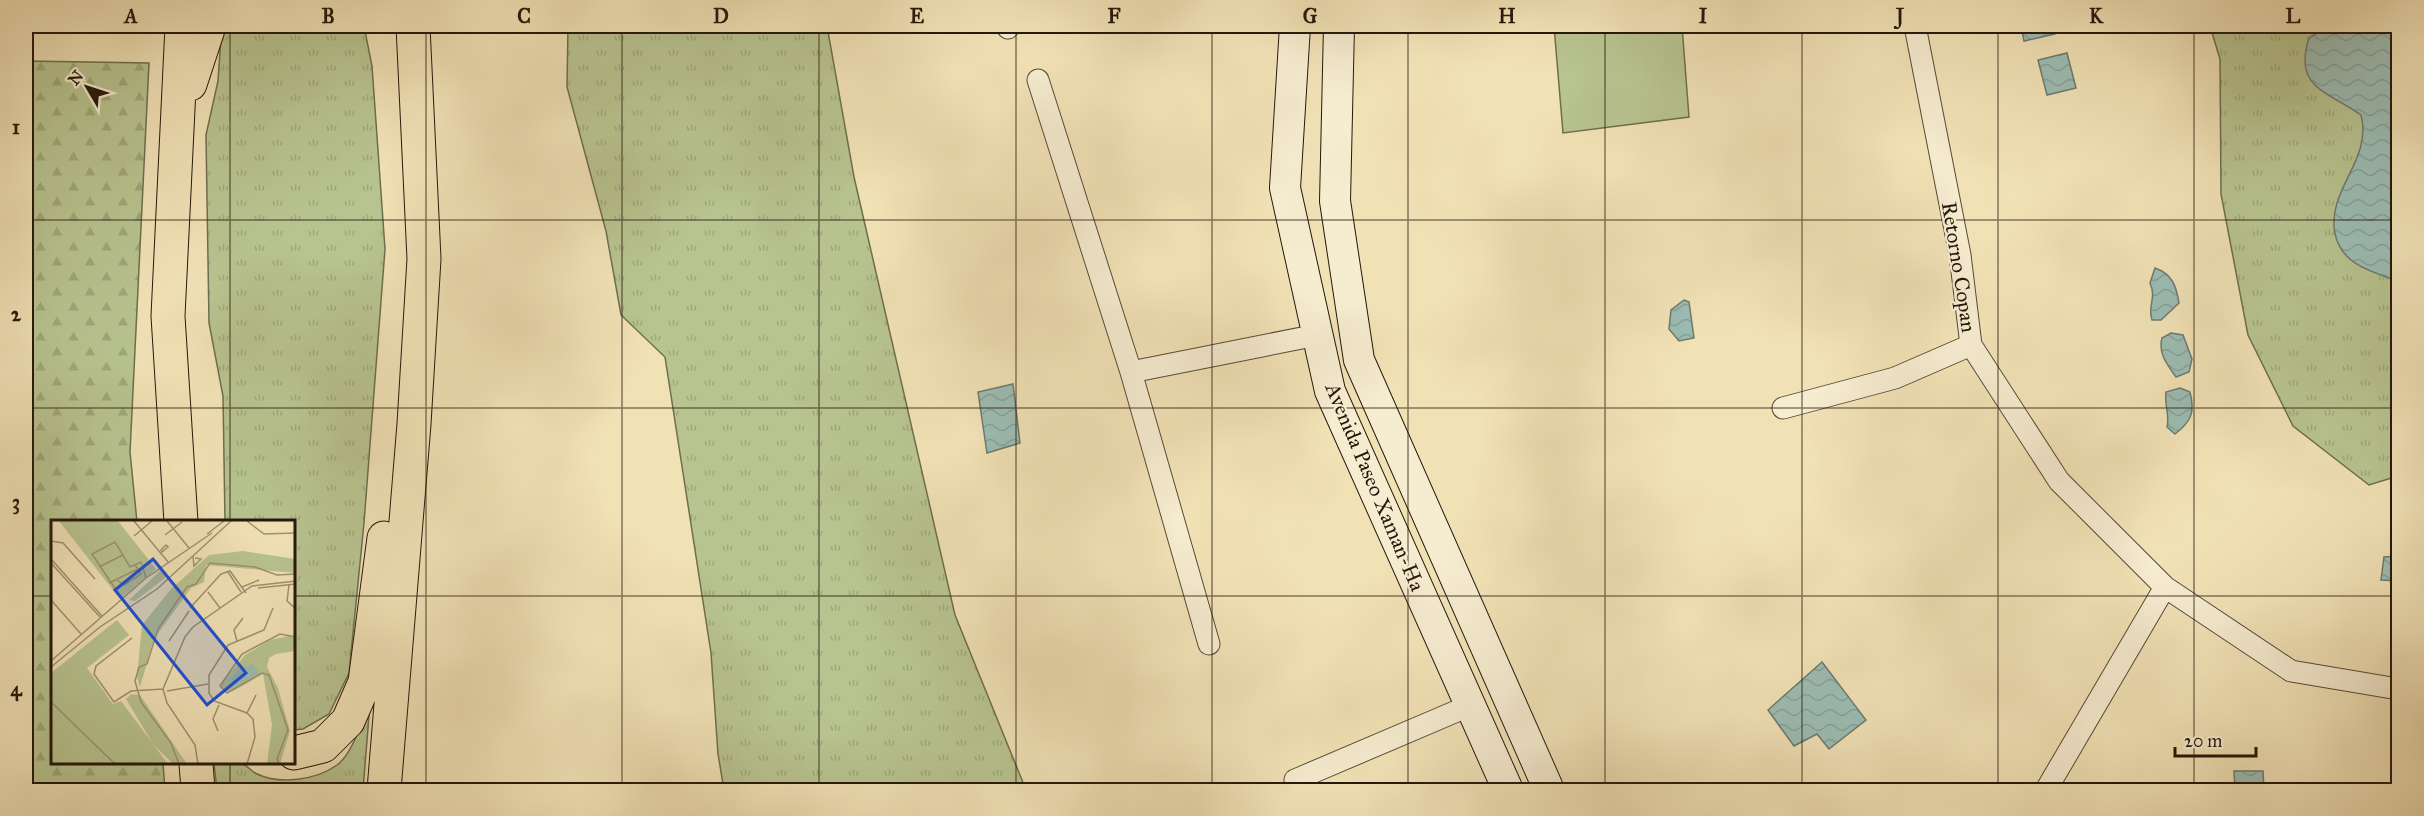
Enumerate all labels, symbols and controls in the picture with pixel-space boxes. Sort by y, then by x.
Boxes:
text: A [122,4,138,28]
text: B [321,4,335,28]
text: C [517,4,531,28]
text: D [713,4,729,28]
text: E [910,4,925,28]
text: F [1107,4,1121,28]
text: G [1303,4,1318,28]
text: H [1498,4,1516,28]
text: I [1699,4,1708,28]
text: J [1893,4,1905,30]
text: K [2089,4,2104,28]
text: L [2286,4,2301,28]
north arrow [57,57,117,117]
text: N [64,66,88,89]
text: 1 [12,115,20,139]
street label: Retorno Copan [1936,200,1982,334]
text: 2 [11,302,22,326]
street label: Avenida Paseo Xaman-Ha [1319,378,1431,595]
text: 3 [12,490,20,515]
inset map [51,520,296,765]
text: 4 [10,677,22,702]
scale bar [2175,720,2256,758]
text: 20 m [2184,730,2222,752]

